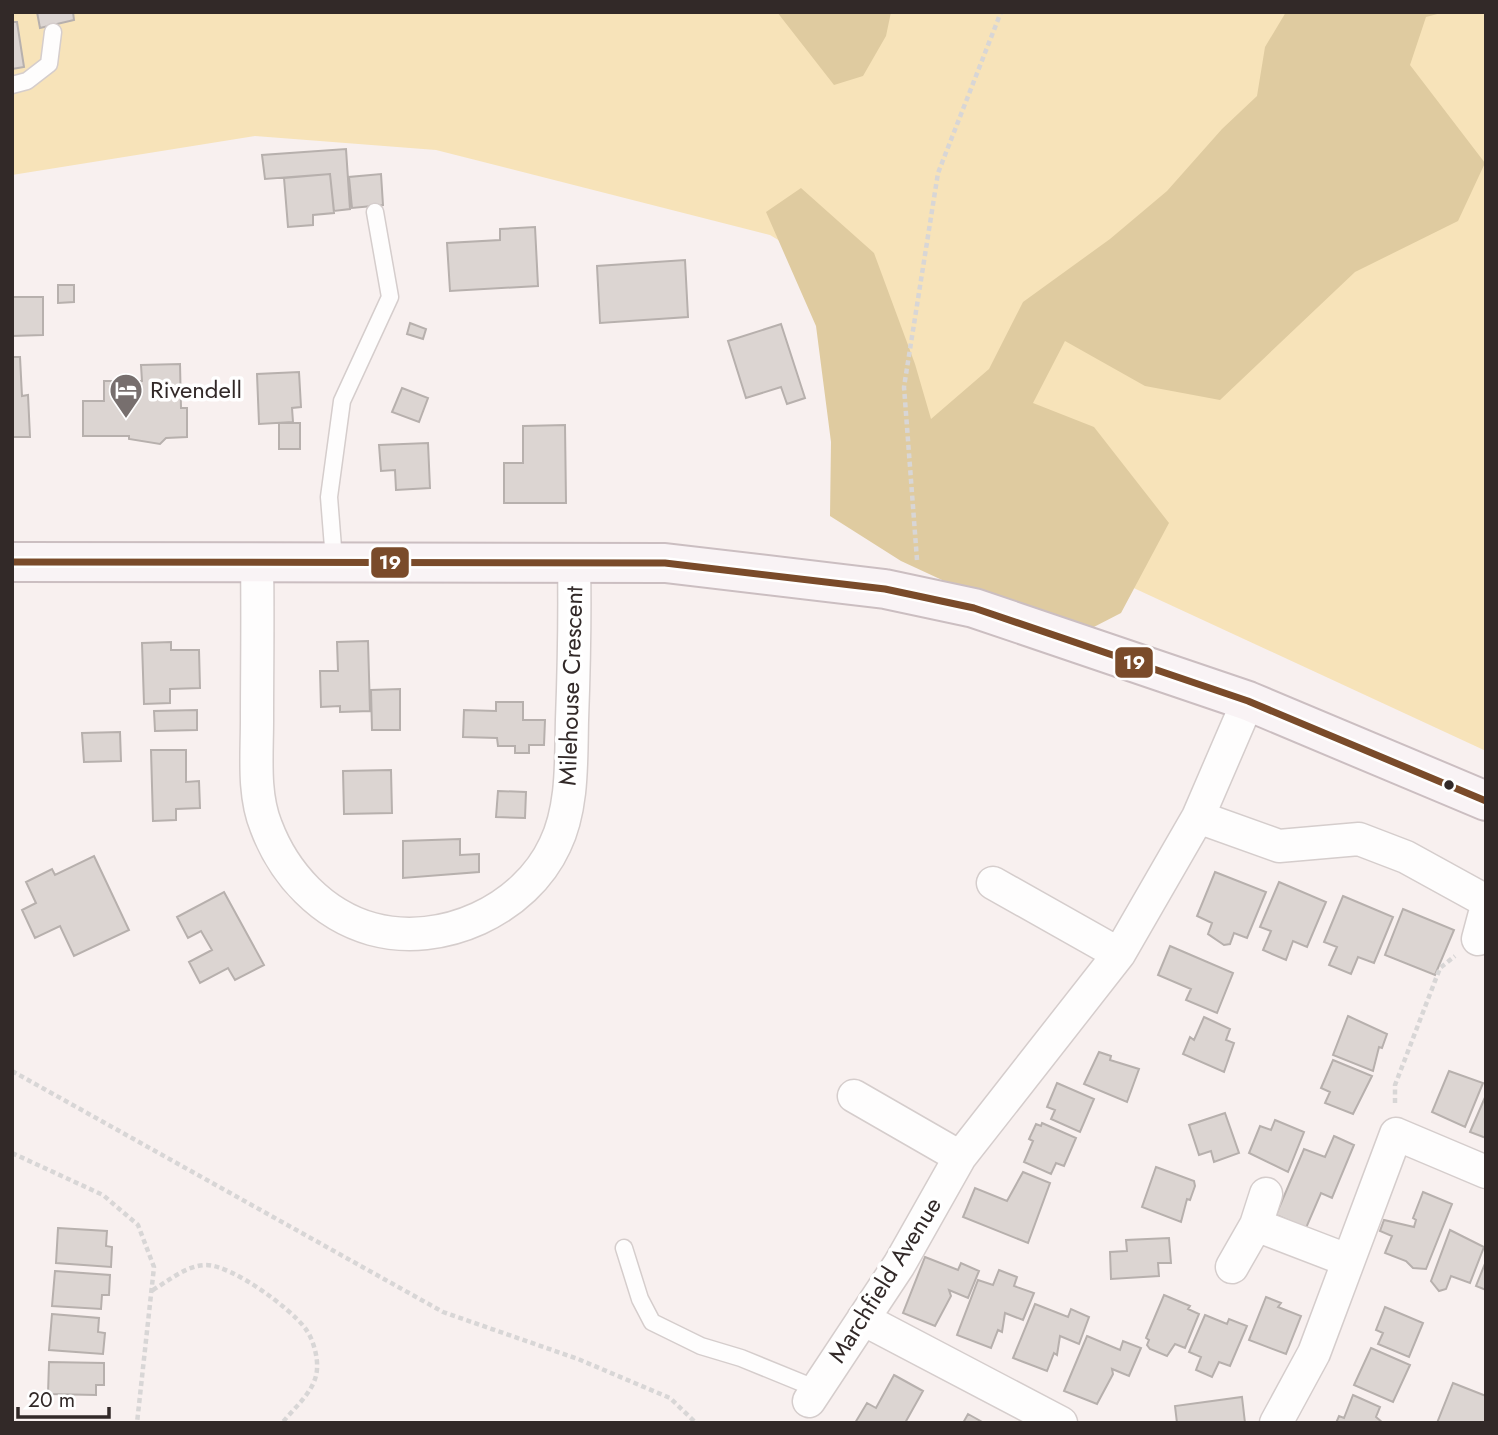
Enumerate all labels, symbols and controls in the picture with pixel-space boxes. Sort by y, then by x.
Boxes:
hotel icon: Rivendell [107,371,145,420]
place label: Rivendell [150,372,242,407]
line badge: 19 [370,546,410,579]
text: 19 [379,549,401,576]
street label: Milehouse Crescent [550,585,591,786]
line badge: 19 [1114,646,1154,679]
text: 19 [1123,649,1145,676]
unlabelled marker [1442,778,1456,792]
street label: Marchfield Avenue [820,1190,950,1369]
scale bar [18,1376,108,1420]
text: 20 m [28,1385,75,1415]

